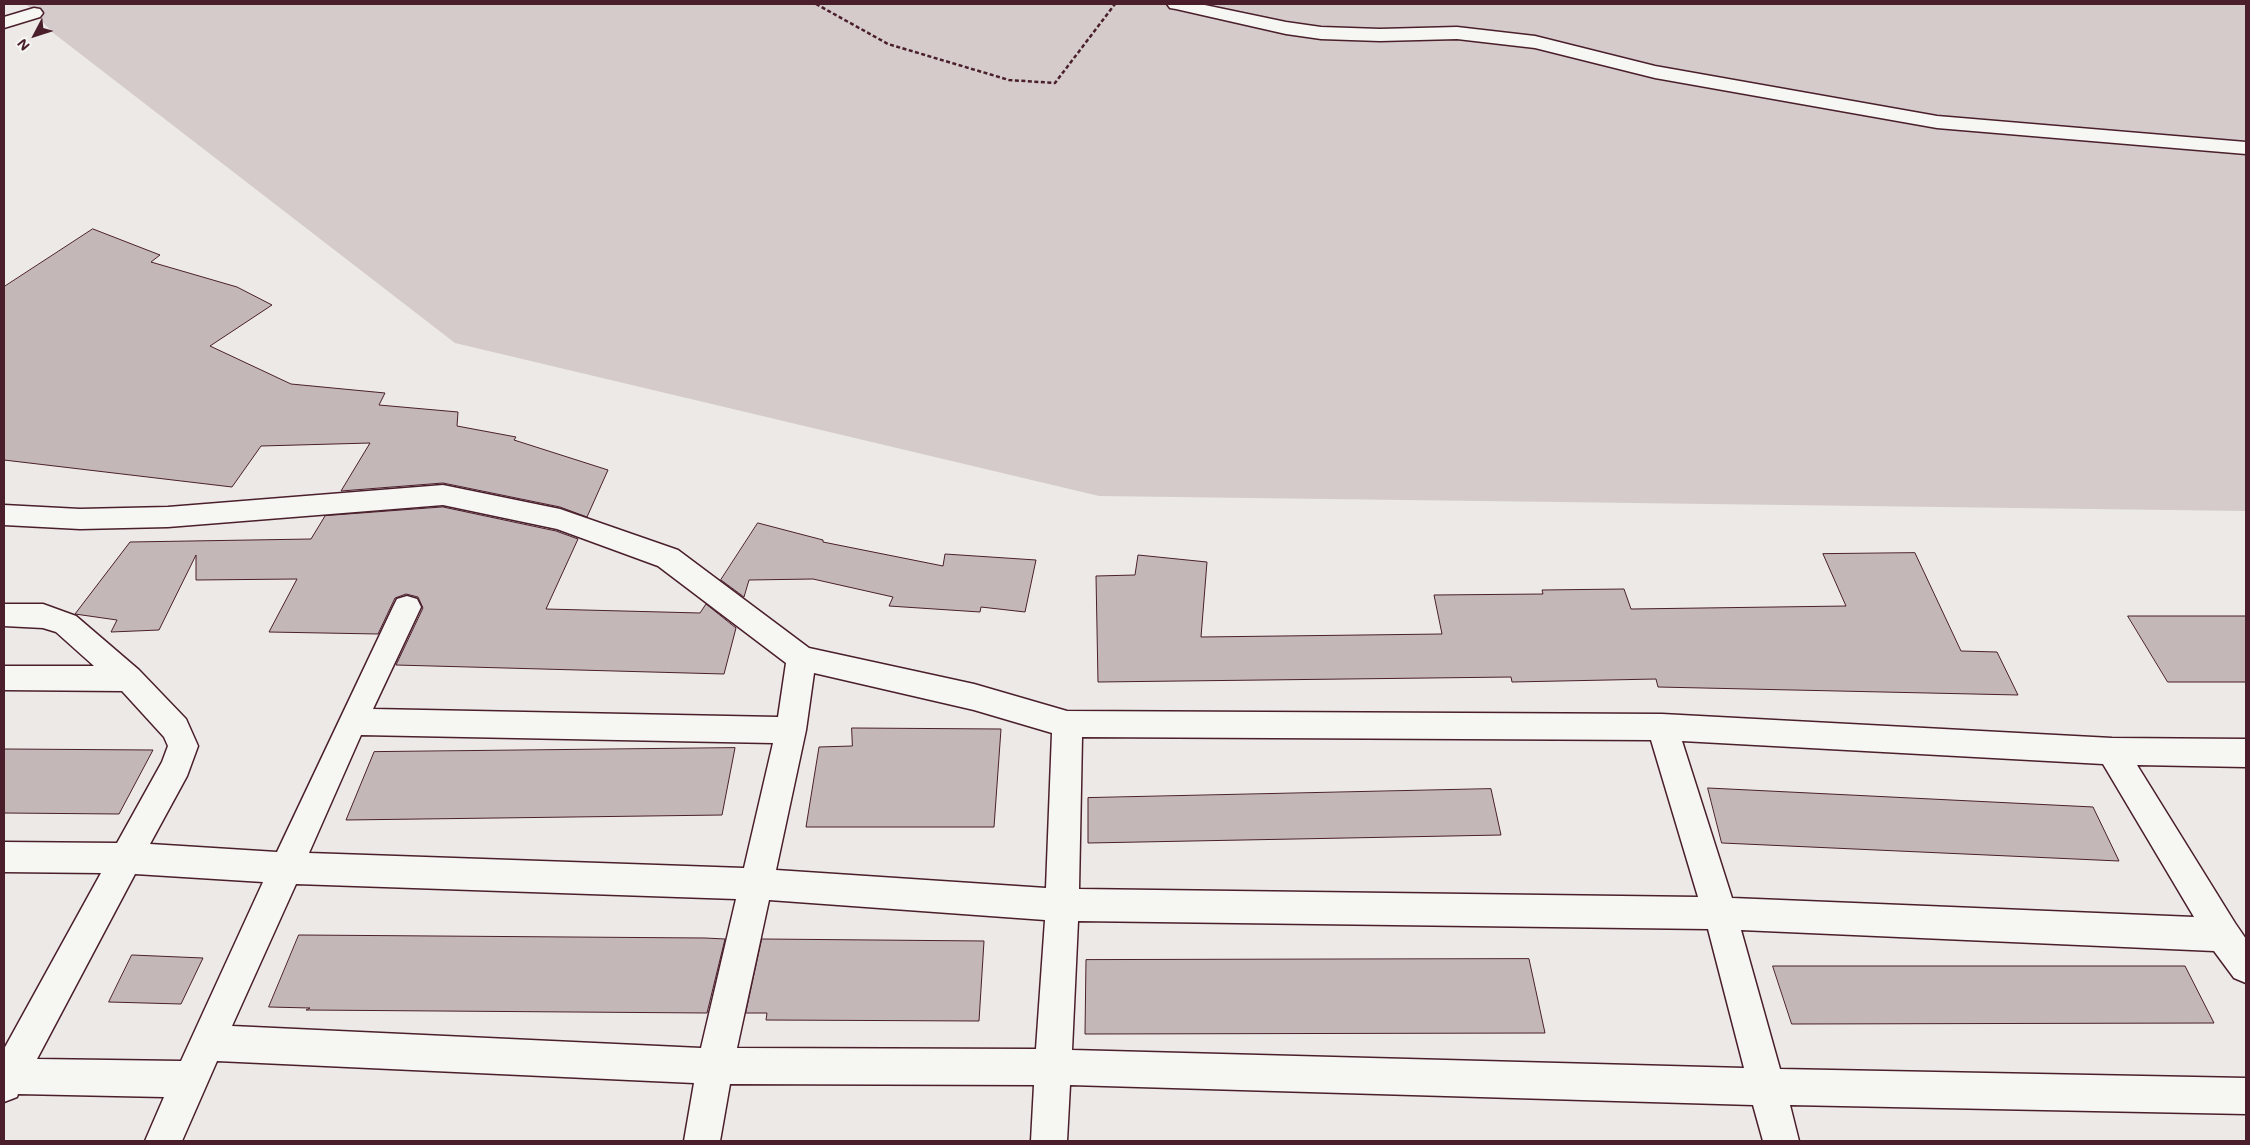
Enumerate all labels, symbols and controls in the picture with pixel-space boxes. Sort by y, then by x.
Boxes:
north arrow [10,10,60,60]
text: N [12,35,34,55]

